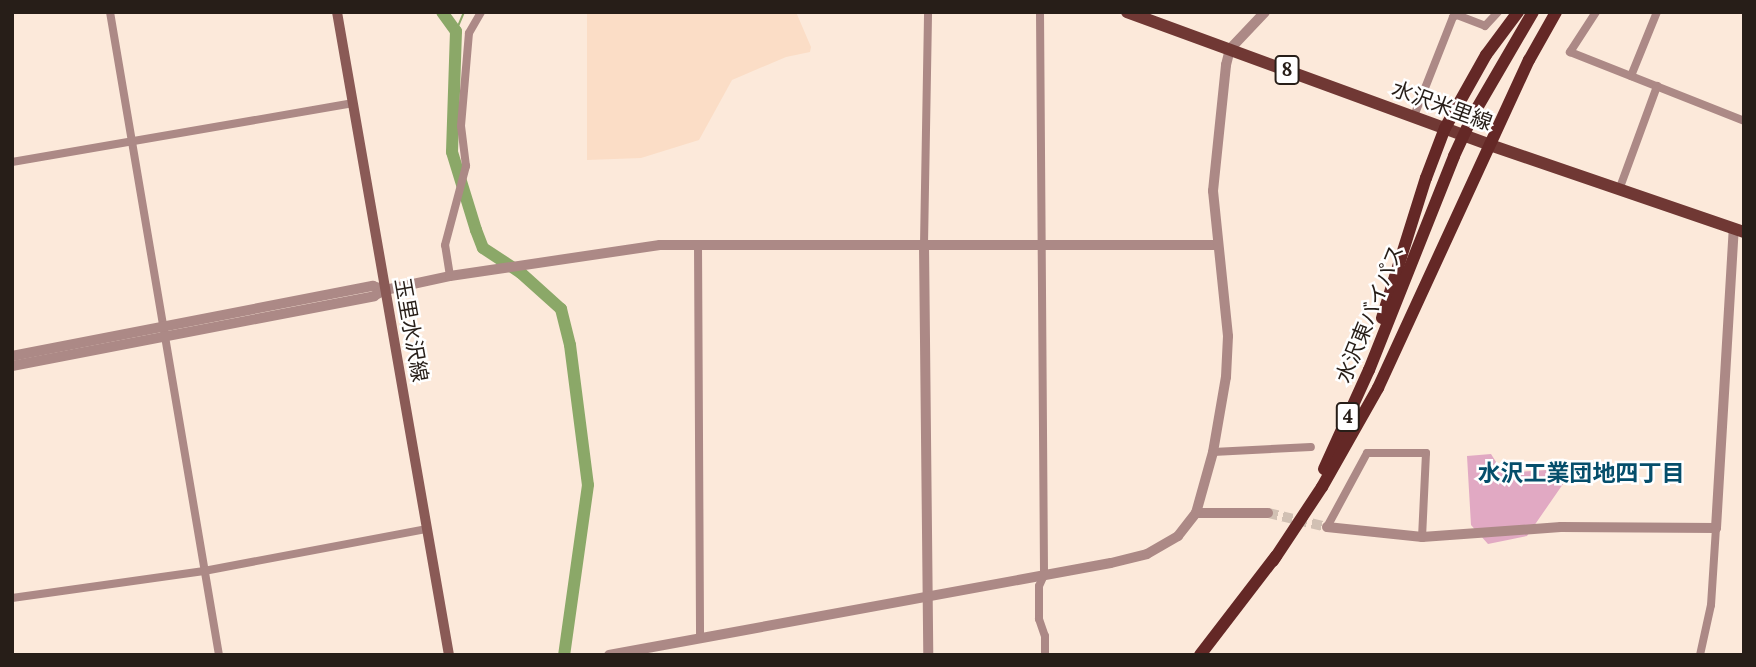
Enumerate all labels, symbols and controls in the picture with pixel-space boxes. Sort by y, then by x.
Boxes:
road number: 8 [1273,54,1301,86]
street label: 水沢米里線 [1388,76,1496,136]
street label: 水沢東バイパス [1331,241,1409,387]
street label: 玉里水沢線 [389,276,433,384]
road number: 4 [1336,402,1360,432]
district label: 水沢工業団地四丁目 [1478,459,1684,487]

